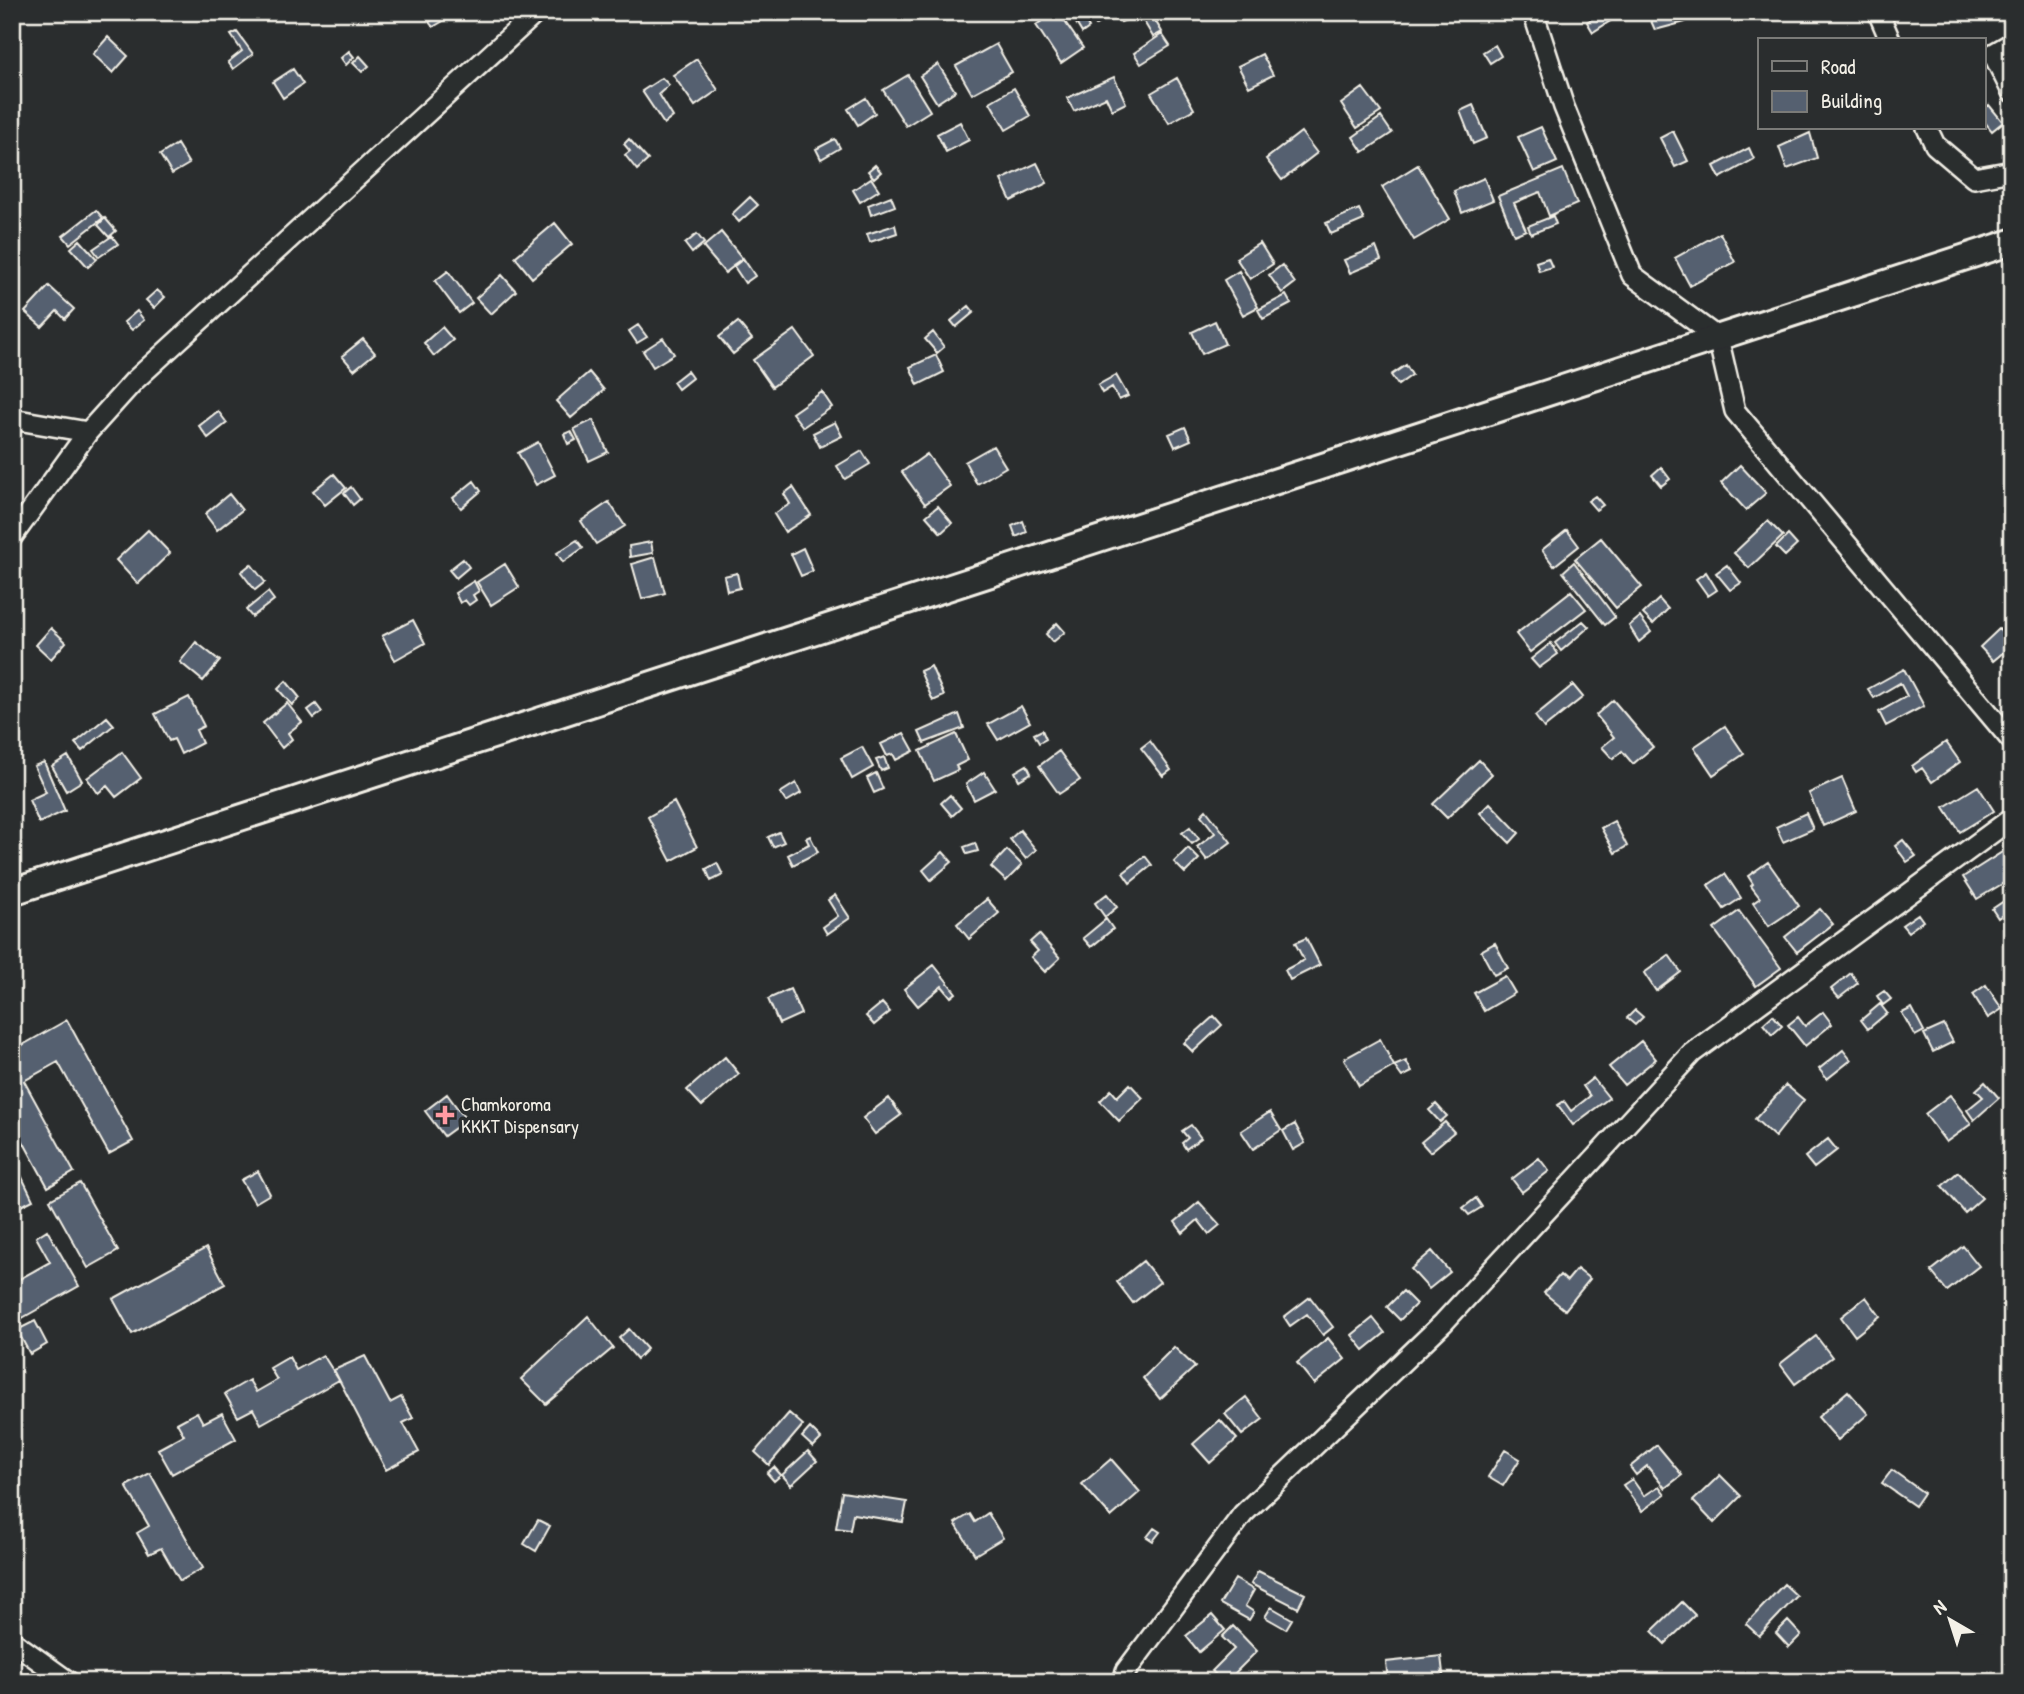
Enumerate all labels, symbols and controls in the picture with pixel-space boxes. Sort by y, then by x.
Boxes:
legend [1758,38,1986,130]
text: Road [1821,52,1855,81]
text: Building [1821,86,1882,115]
place label: Chamkoroma KKKT Dispensary [461,1091,579,1139]
marker: Chamkoroma KKKT Dispensary [435,1105,455,1125]
north arrow [1916,1586,1986,1656]
text: N [1927,1594,1951,1620]

